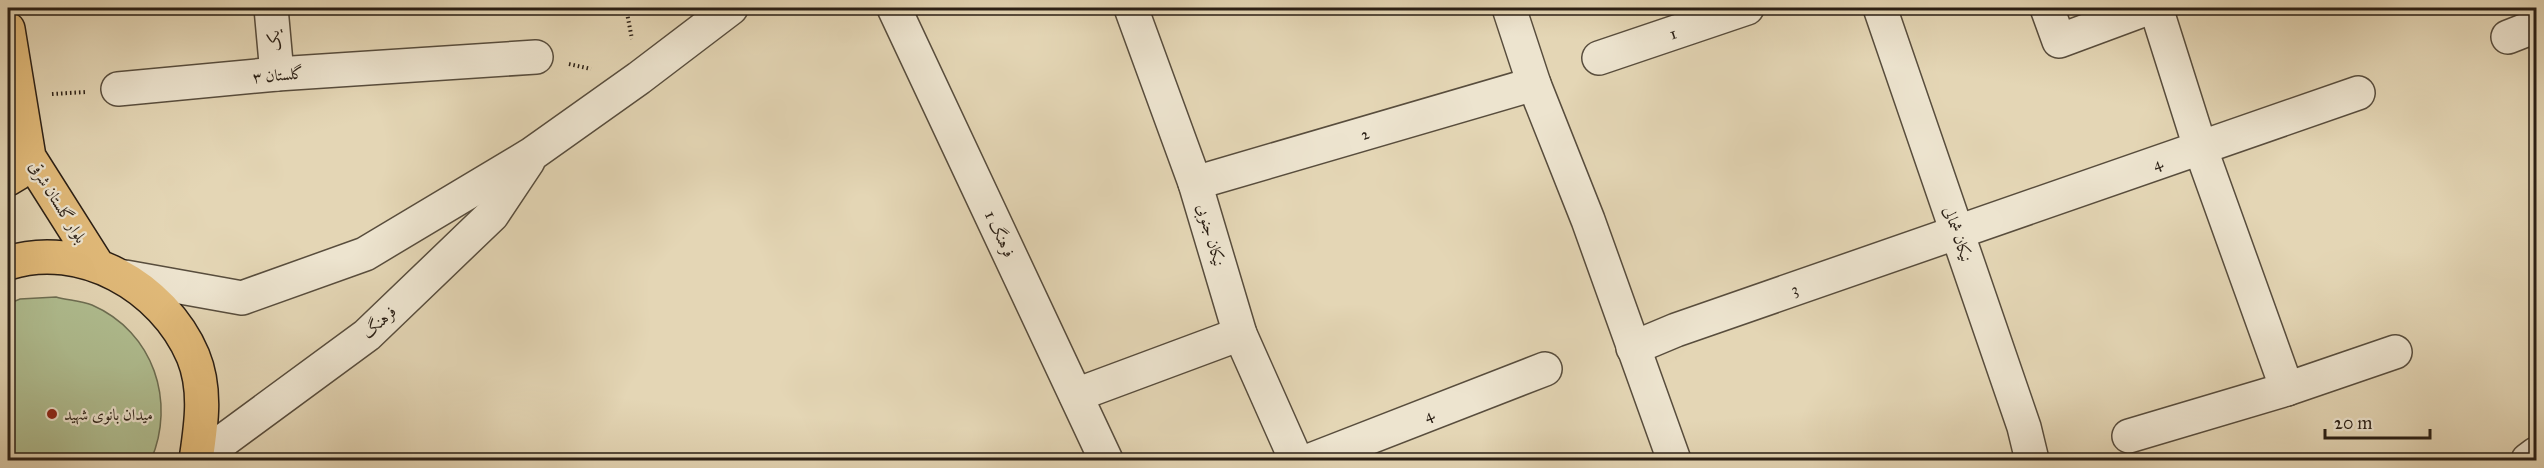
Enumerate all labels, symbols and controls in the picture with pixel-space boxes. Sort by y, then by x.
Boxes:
street label: 1 [1667,23,1679,43]
street label: یک [264,29,285,52]
street label: گلستان ۳ [252,63,304,87]
street label: 2 [1358,123,1371,144]
street label: 4 [2150,152,2166,173]
street label: بلوار گلستان شرقی [24,158,91,247]
street label: نیکان جنوبی [1191,202,1229,269]
street label: نیکان شمالی [1940,204,1976,264]
street label: فرهنگ 1 [980,207,1020,261]
street label: 3 [1788,279,1801,299]
street label: فرهنگ [357,301,401,343]
scale bar [2325,402,2430,440]
street label: 4 [1421,403,1437,425]
place label: میدان بانوی شهید [64,405,153,425]
marker: میدان بانوی شهید [45,407,59,421]
text: 20 m [2334,412,2372,434]

